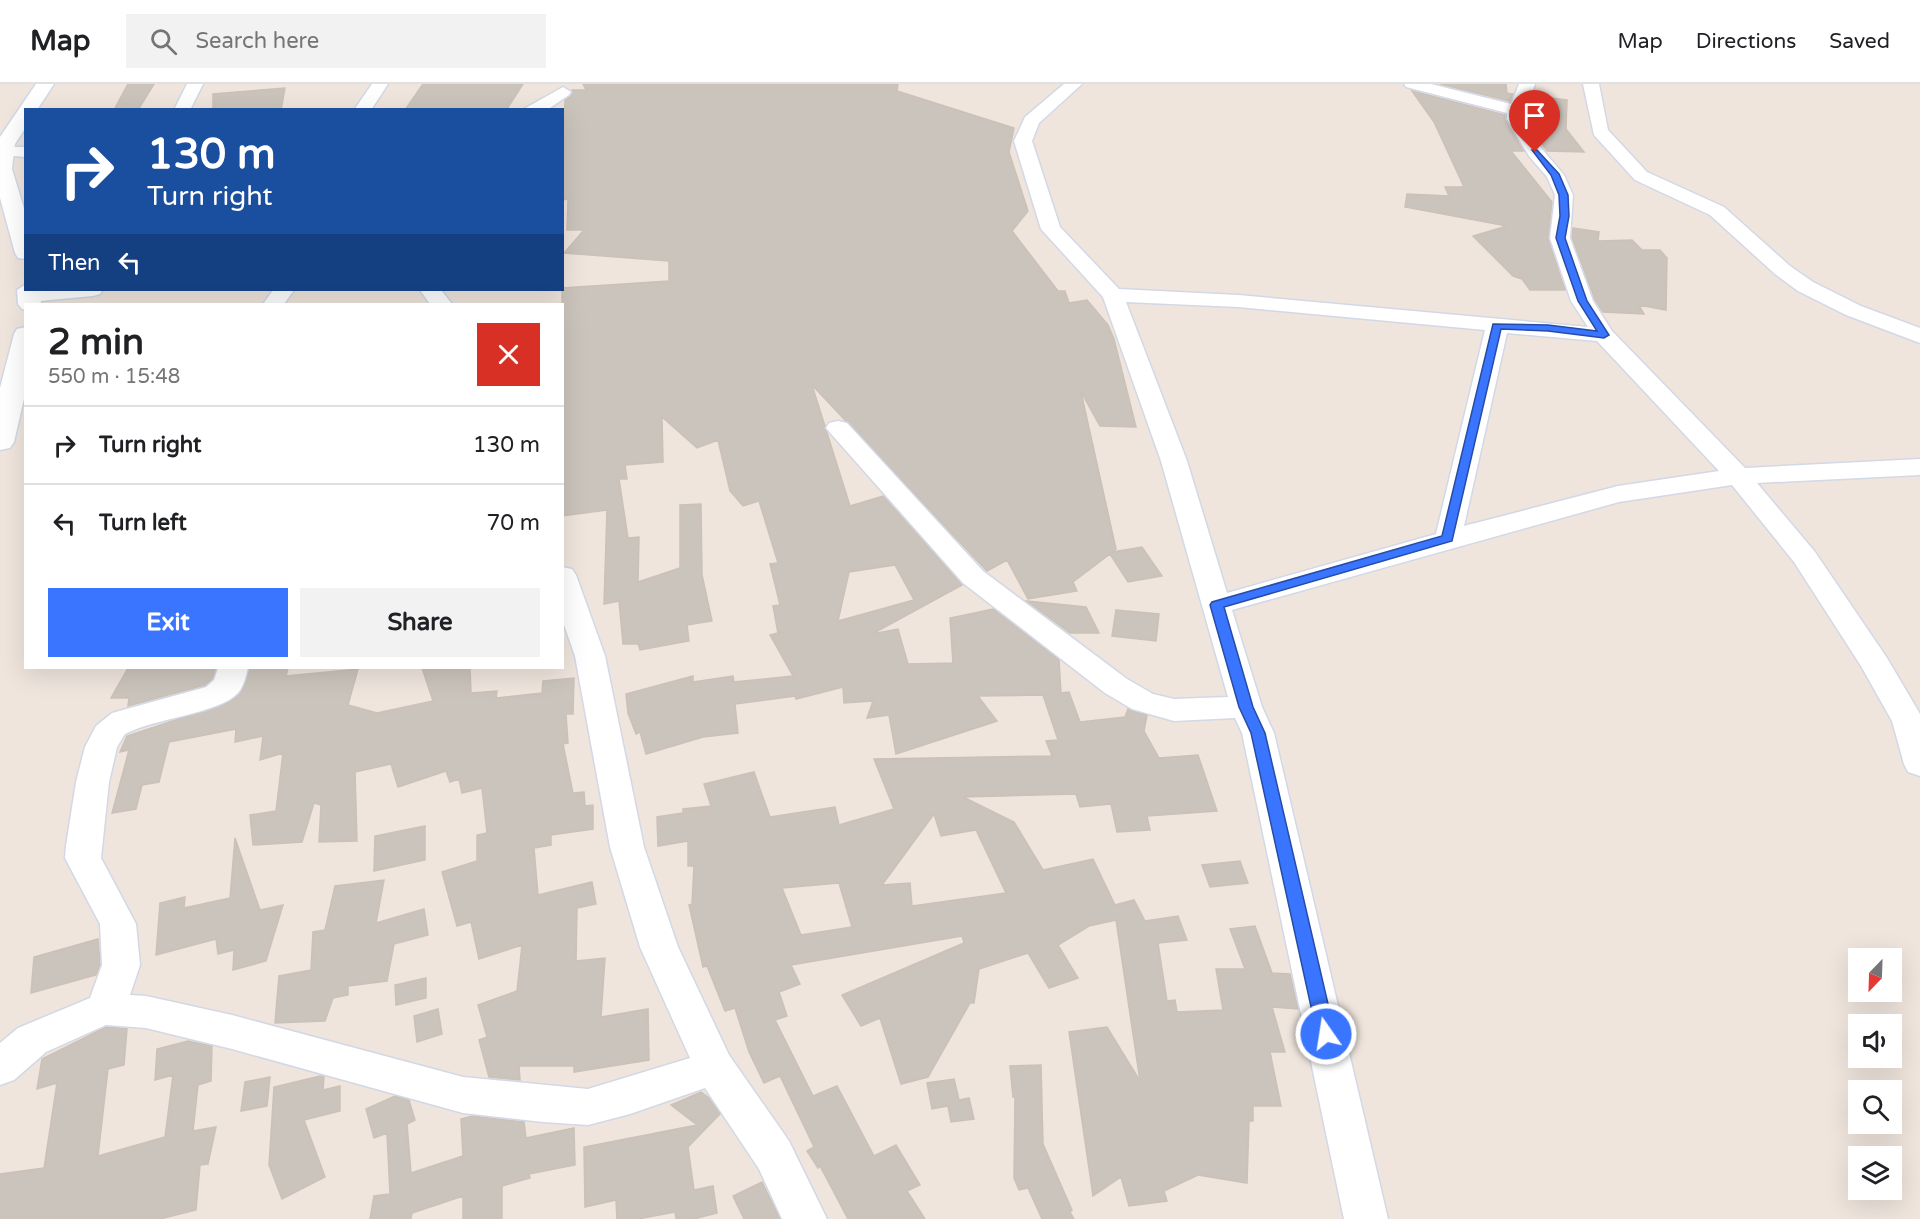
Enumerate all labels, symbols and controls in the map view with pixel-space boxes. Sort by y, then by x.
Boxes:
search box [126,14,546,68]
text: Map [30,24,90,58]
icon: search [147,25,180,58]
text: Search here [195,28,319,54]
text: Map [1617,29,1663,54]
text: Directions [1696,29,1796,54]
text: Saved [1829,29,1890,54]
pin [1509,90,1560,152]
icon: arrive [1518,99,1551,132]
text: 130 m [147,129,276,180]
icon: right [48,132,126,210]
text: Turn right [147,180,273,213]
icon: left [113,246,146,279]
text: Then [48,250,101,276]
text: 2 min [48,321,144,364]
button: close [477,323,540,386]
text: 550 m · 15:48 [48,365,180,389]
icon: right [48,429,81,462]
text: Turn right [99,432,201,458]
text: 130 m [473,432,540,458]
icon: left [48,507,81,540]
text: Turn left [99,510,187,536]
text: 70 m [486,510,540,536]
button: Exit [48,588,288,657]
button: Share [300,588,540,657]
north arrow [1848,948,1902,1002]
map controls [1848,948,1902,1200]
position arrow [1294,1002,1358,1066]
button: sound [1848,1014,1902,1068]
button: search [1848,1080,1902,1134]
button: layers [1848,1146,1902,1200]

